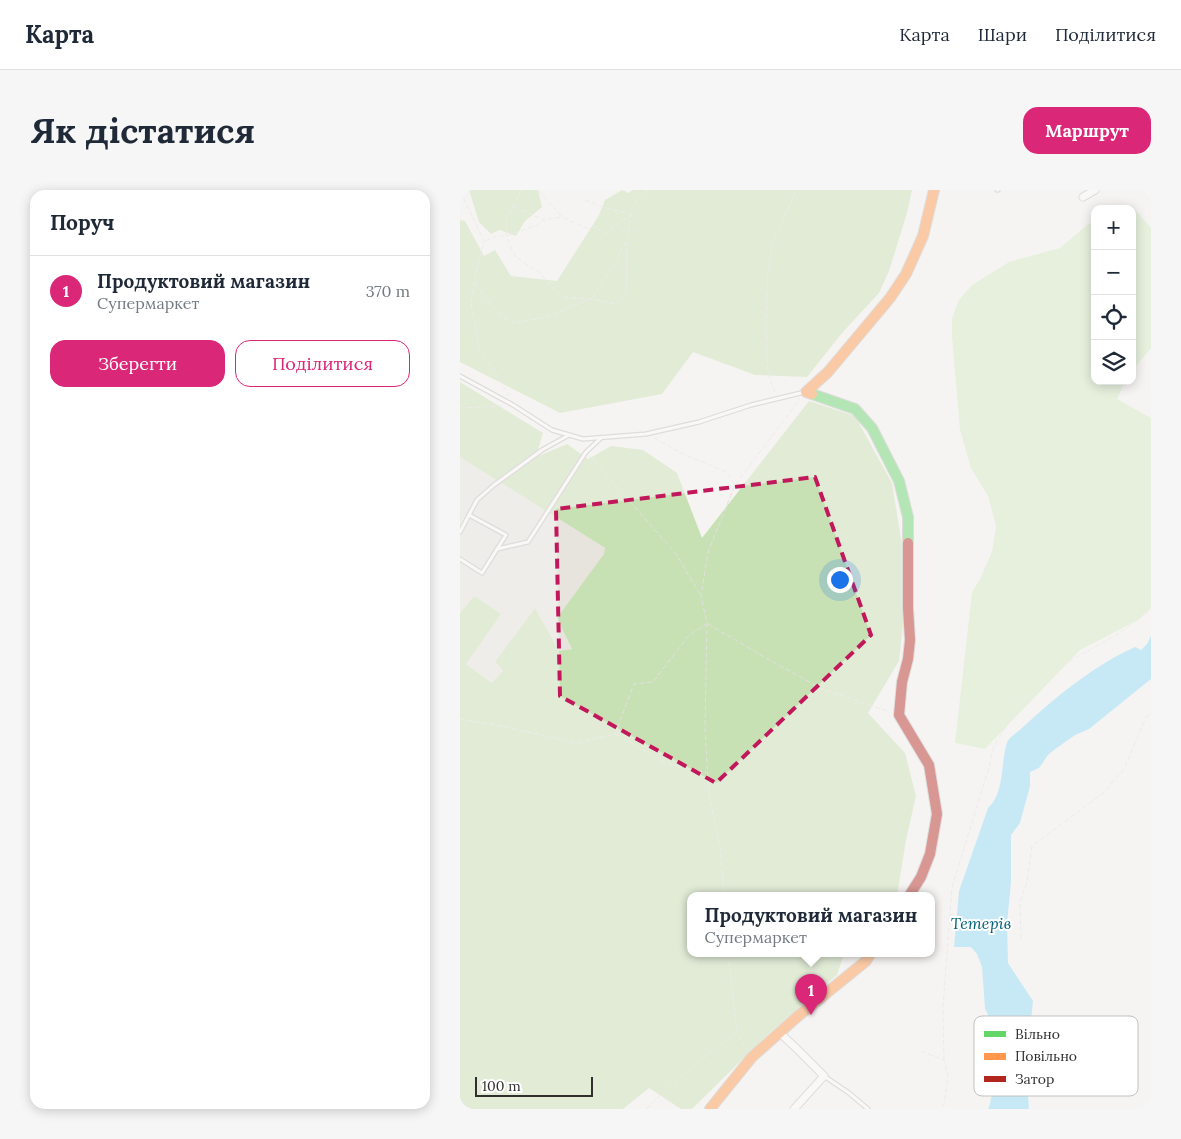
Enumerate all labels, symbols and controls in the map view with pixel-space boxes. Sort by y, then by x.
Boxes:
text: Карта [25,19,94,50]
text: Карта [899,23,950,46]
text: Шари [978,23,1027,46]
text: Поділитися [1055,23,1156,46]
button: Маршрут [1023,107,1151,154]
text: Як дістатися [30,108,255,153]
map controls [1091,205,1136,385]
button: + [1091,205,1136,250]
text: Поруч [50,209,115,236]
button: − [1091,250,1136,295]
text: Продуктовий магазин [97,269,310,293]
text: 1 [63,281,69,301]
text: 370 m [366,281,410,301]
text: Супермаркет [97,293,199,313]
button: locate [1091,295,1136,340]
button: Зберегти [50,340,225,387]
button: Поділитися [235,340,410,387]
button: layers [1091,340,1136,385]
your location [827,567,853,593]
popup [687,892,935,957]
text: Продуктовий магазин [704,903,918,927]
water label: Тетерів [951,913,1011,933]
text: Супермаркет [704,927,807,947]
pin: 1 [795,974,827,1015]
legend [974,1016,1138,1096]
text: Вільно [1015,1025,1060,1043]
text: Повільно [1015,1047,1077,1065]
text: Затор [1015,1070,1054,1088]
scale bar [475,1074,592,1097]
text: 100 m [482,1077,521,1095]

